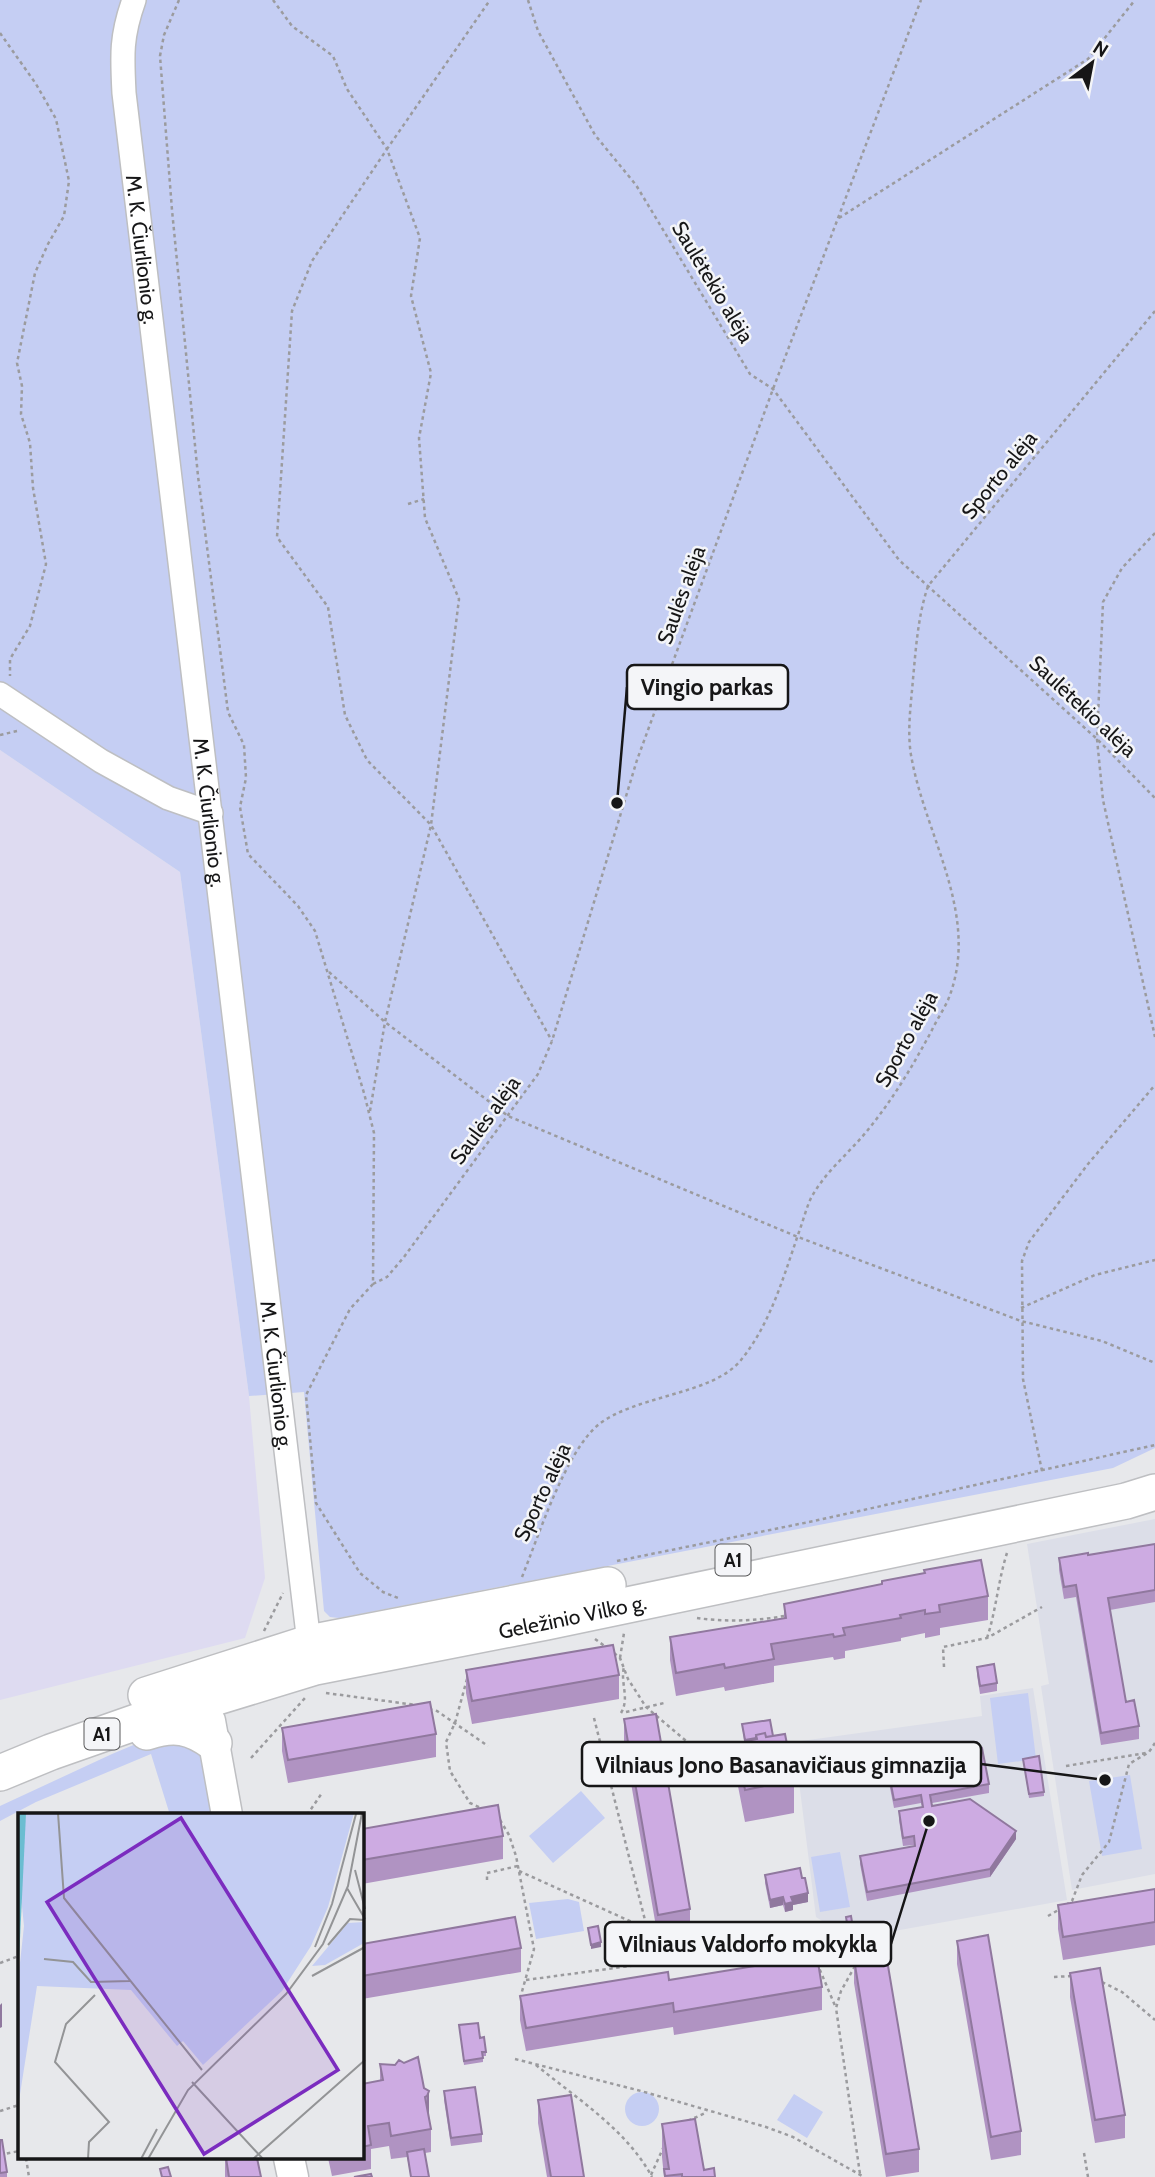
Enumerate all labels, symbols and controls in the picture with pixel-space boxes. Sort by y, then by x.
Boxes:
north arrow [1057,28,1127,98]
text: N [1089,36,1113,62]
street label: M. K. Čiurlionio g. [121,173,164,326]
street label: Saulėtekio alėja [666,217,759,348]
street label: Sporto alėja [956,426,1043,525]
street label: Saulės alėja [652,542,711,648]
street label: Saulėtekio alėja [1024,650,1142,763]
callout: Vingio parkas [627,665,788,709]
text: Vingio parkas [641,673,774,701]
street label: M. K. Čiurlionio g. [189,736,231,889]
street label: Sporto alėja [869,987,943,1092]
street label: Saulės alėja [445,1071,526,1170]
street label: M. K. Čiurlionio g. [256,1299,298,1452]
street label: Sporto alėja [508,1439,577,1546]
road number: A1 [716,1544,750,1576]
street label: Geležinio Vilko g. [496,1589,649,1643]
road number: A1 [84,1718,119,1750]
callout: Vilniaus Jono Basanavičiaus gimnazija [582,1742,981,1786]
text: Vilniaus Jono Basanavičiaus gimnazija [596,1751,967,1779]
inset map [18,1813,364,2160]
callout: Vilniaus Valdorfo mokykla [605,1922,891,1966]
text: Vilniaus Valdorfo mokykla [619,1930,878,1958]

